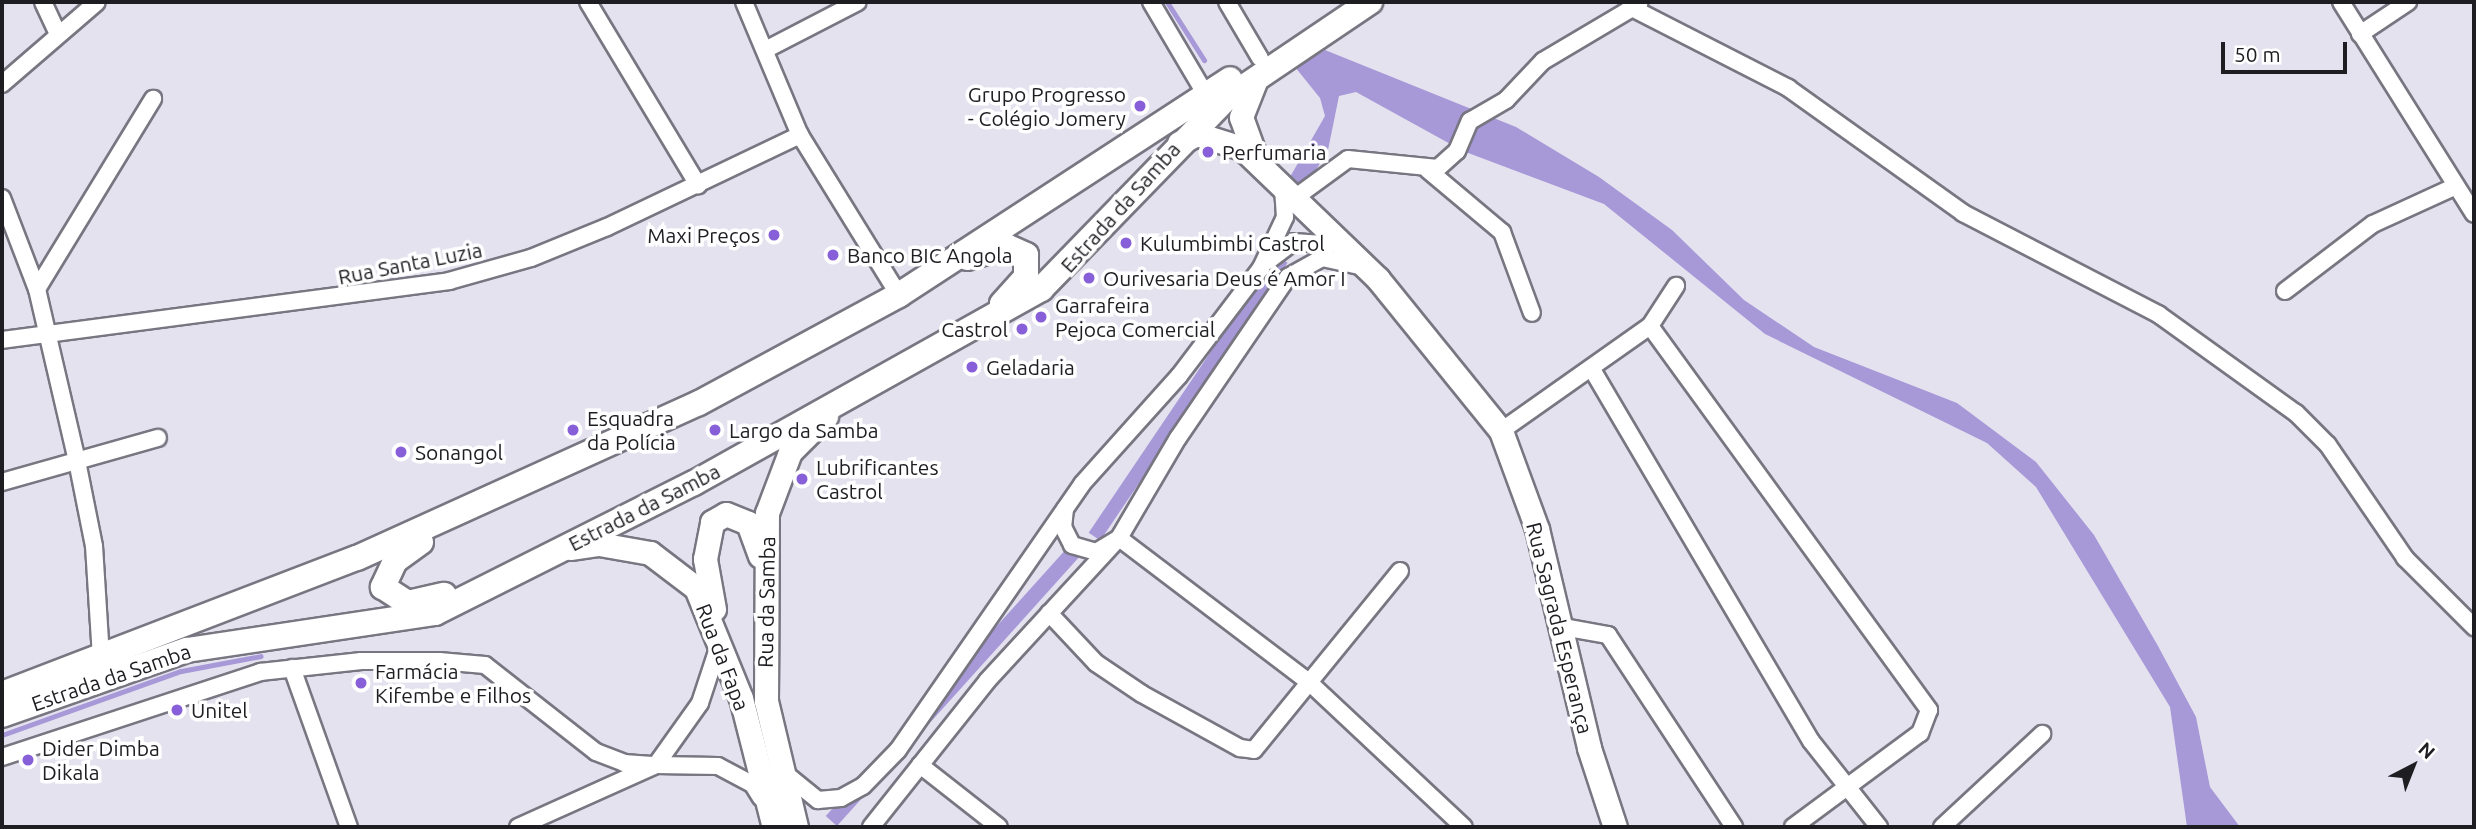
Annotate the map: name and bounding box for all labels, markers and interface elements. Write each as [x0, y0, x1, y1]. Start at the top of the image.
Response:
scale bar [2224, 28, 2350, 72]
text: 50 m [2234, 42, 2281, 66]
place label: Grupo Progresso - Colégio Jomery [968, 81, 1126, 131]
marker: Grupo Progresso - Colégio Jomery [1132, 98, 1148, 114]
street label: Estrada da Samba [1055, 137, 1185, 277]
place label: Perfumaria [1222, 139, 1326, 165]
marker: Perfumaria [1200, 144, 1216, 160]
place label: Maxi Preços [647, 222, 760, 248]
marker: Maxi Preços [766, 227, 782, 243]
place label: Kulumbimbi Castrol [1140, 230, 1325, 256]
marker: Kulumbimbi Castrol [1118, 235, 1134, 251]
street label: Rua Santa Luzia [336, 237, 484, 289]
place label: Banco BIC Angola [847, 242, 1013, 268]
marker: Banco BIC Angola [825, 247, 841, 263]
place label: Ourivesaria Deus é Amor I [1103, 265, 1346, 291]
marker: Ourivesaria Deus é Amor I [1081, 270, 1097, 286]
place label: Garrafeira Pejoca Comercial [1055, 292, 1215, 342]
marker: Garrafeira Pejoca Comercial [1033, 309, 1049, 325]
place label: Castrol [941, 316, 1008, 342]
marker: Castrol [1014, 321, 1030, 337]
place label: Geladaria [986, 354, 1075, 380]
marker: Geladaria [964, 359, 980, 375]
place label: Esquadra da Polícia [587, 405, 676, 455]
place label: Largo da Samba [729, 417, 879, 443]
marker: Esquadra da Polícia [565, 422, 581, 438]
marker: Largo da Samba [707, 422, 723, 438]
place label: Sonangol [415, 439, 503, 465]
marker: Sonangol [393, 444, 409, 460]
place label: Lubrificantes Castrol [816, 454, 939, 504]
street label: Estrada da Samba [564, 458, 724, 556]
marker: Lubrificantes Castrol [794, 471, 810, 487]
street label: Rua Sagrada Esperança [1522, 520, 1598, 736]
street label: Rua da Samba [752, 536, 780, 668]
street label: Rua da Fapa [691, 600, 755, 714]
street label: Estrada da Samba [28, 638, 194, 716]
place label: Farmácia Kifembe e Filhos [375, 658, 531, 708]
marker: Farmácia Kifembe e Filhos [353, 675, 369, 691]
place label: Unitel [191, 697, 248, 723]
marker: Unitel [169, 702, 185, 718]
north arrow [2378, 731, 2448, 801]
place label: Dider Dimba Dikala [42, 735, 160, 785]
text: N [2414, 737, 2440, 763]
marker: Dider Dimba Dikala [20, 752, 36, 768]

